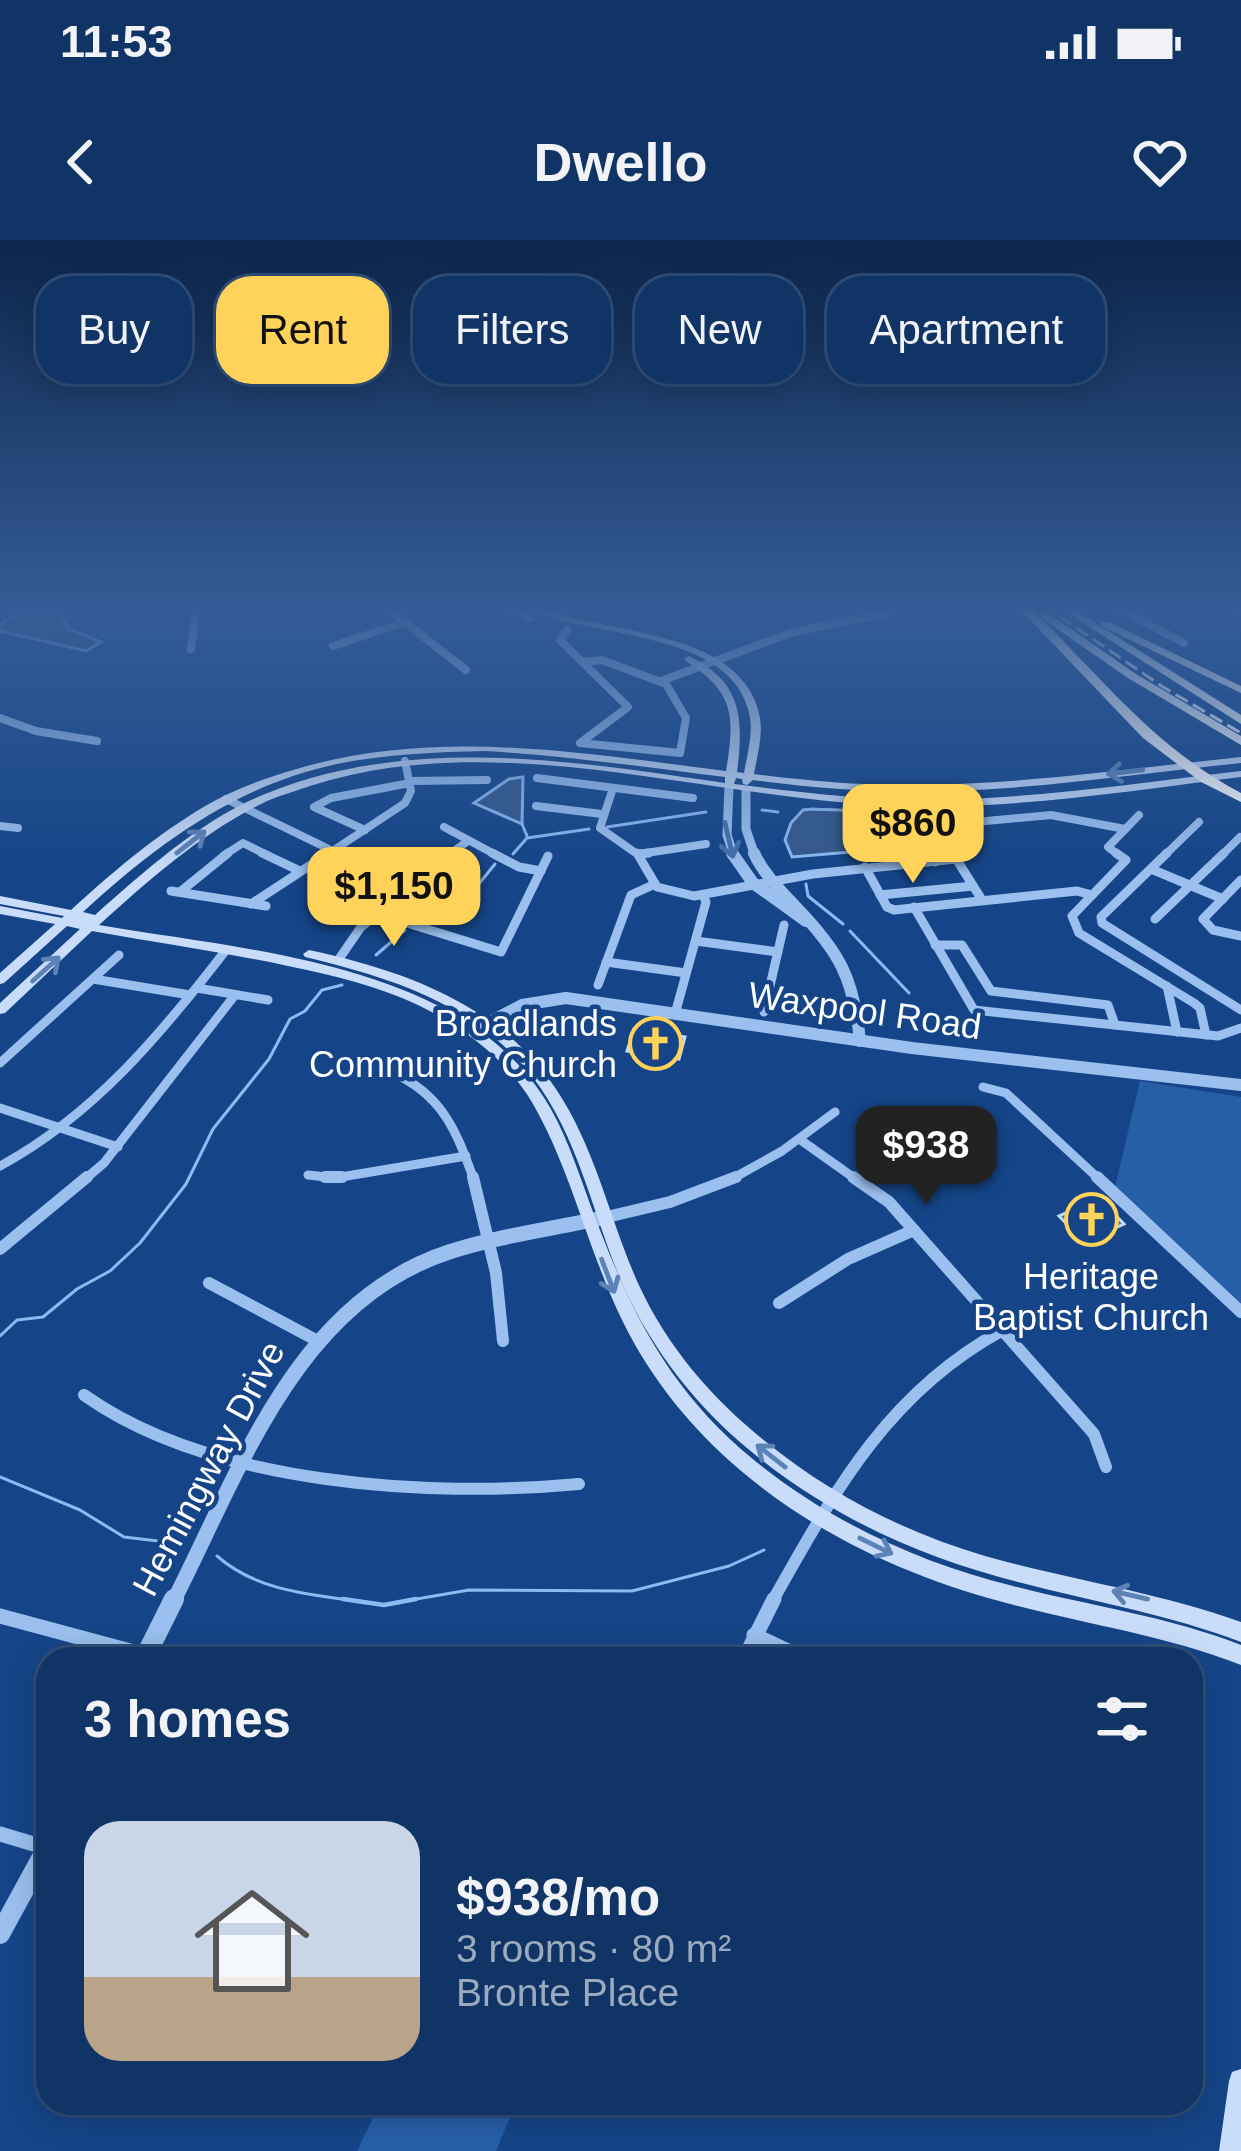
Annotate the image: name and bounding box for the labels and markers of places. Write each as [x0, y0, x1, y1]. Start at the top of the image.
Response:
pin: $860 [842, 784, 984, 886]
pin: $1,150 [296, 847, 492, 949]
place label: Broadlands Community Church [309, 1003, 617, 1085]
church icon: Broadlands Community Church [628, 1016, 684, 1072]
pin: $938 [855, 1106, 997, 1208]
church icon: Heritage Baptist Church [1063, 1192, 1119, 1248]
place label: Heritage Baptist Church [973, 1256, 1209, 1338]

